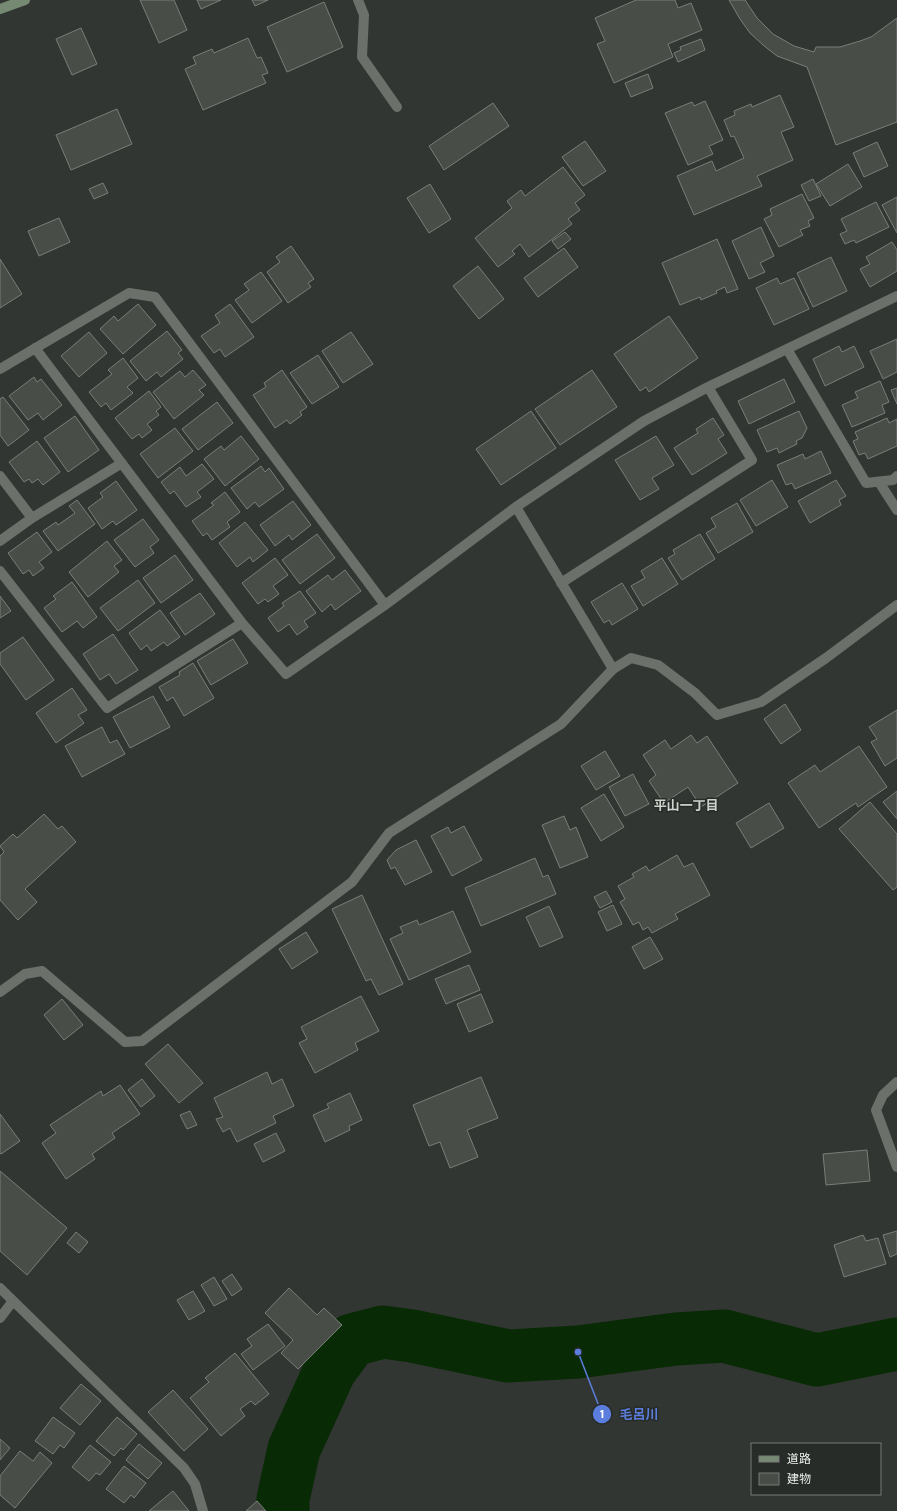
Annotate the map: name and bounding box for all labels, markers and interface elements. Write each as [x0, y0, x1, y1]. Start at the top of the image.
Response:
district label: 平山一丁目 [653, 797, 719, 814]
callout: 毛呂川 [592, 1402, 667, 1427]
text: 1 [600, 1406, 604, 1422]
text: 毛呂川 [619, 1406, 659, 1423]
legend [751, 1443, 881, 1495]
text: 道路 [787, 1451, 811, 1467]
text: 建物 [787, 1471, 811, 1487]

